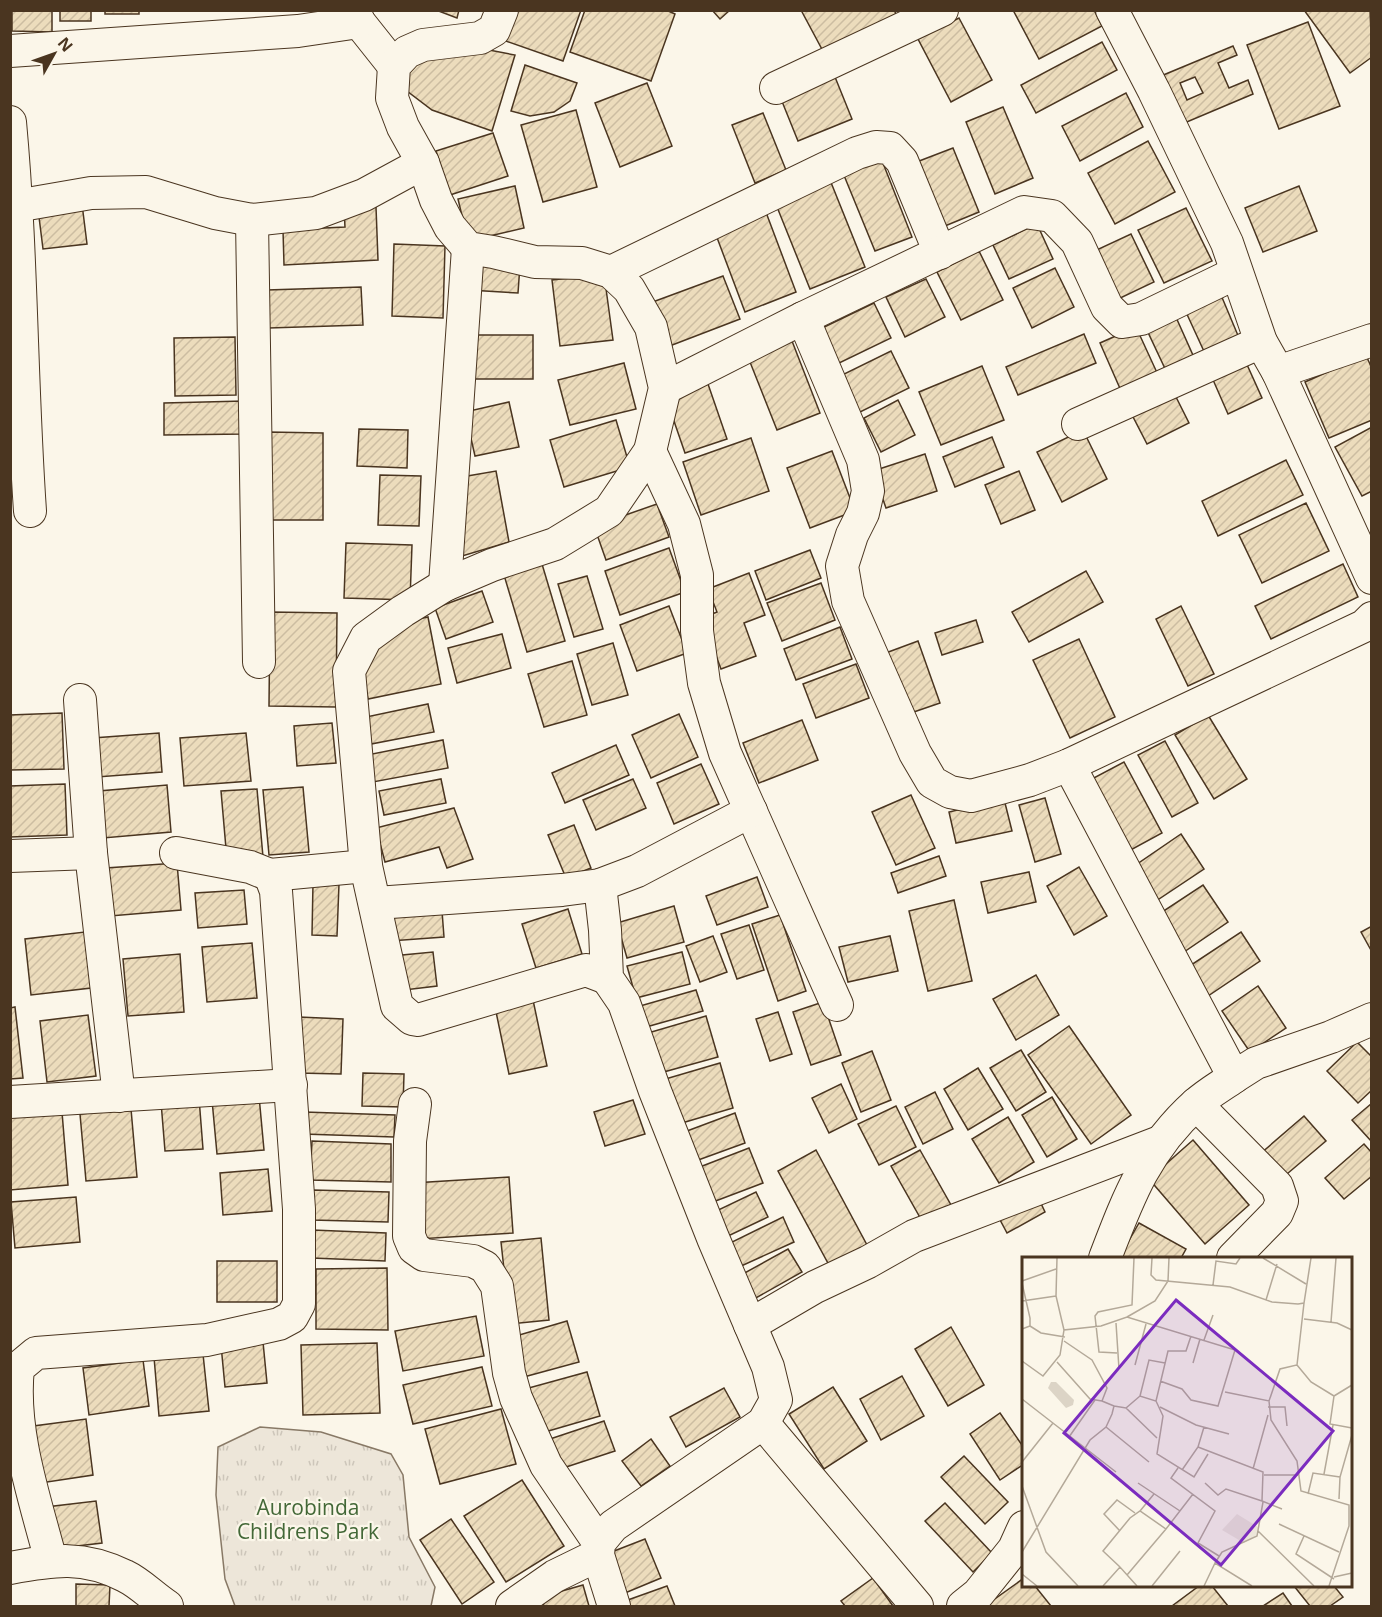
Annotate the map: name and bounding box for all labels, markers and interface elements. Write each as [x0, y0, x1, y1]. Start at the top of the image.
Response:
north arrow [24, 24, 84, 84]
text: N [53, 32, 78, 56]
inset map [1022, 1257, 1352, 1587]
park label: Aurobinda Childrens Park [237, 1493, 379, 1545]

